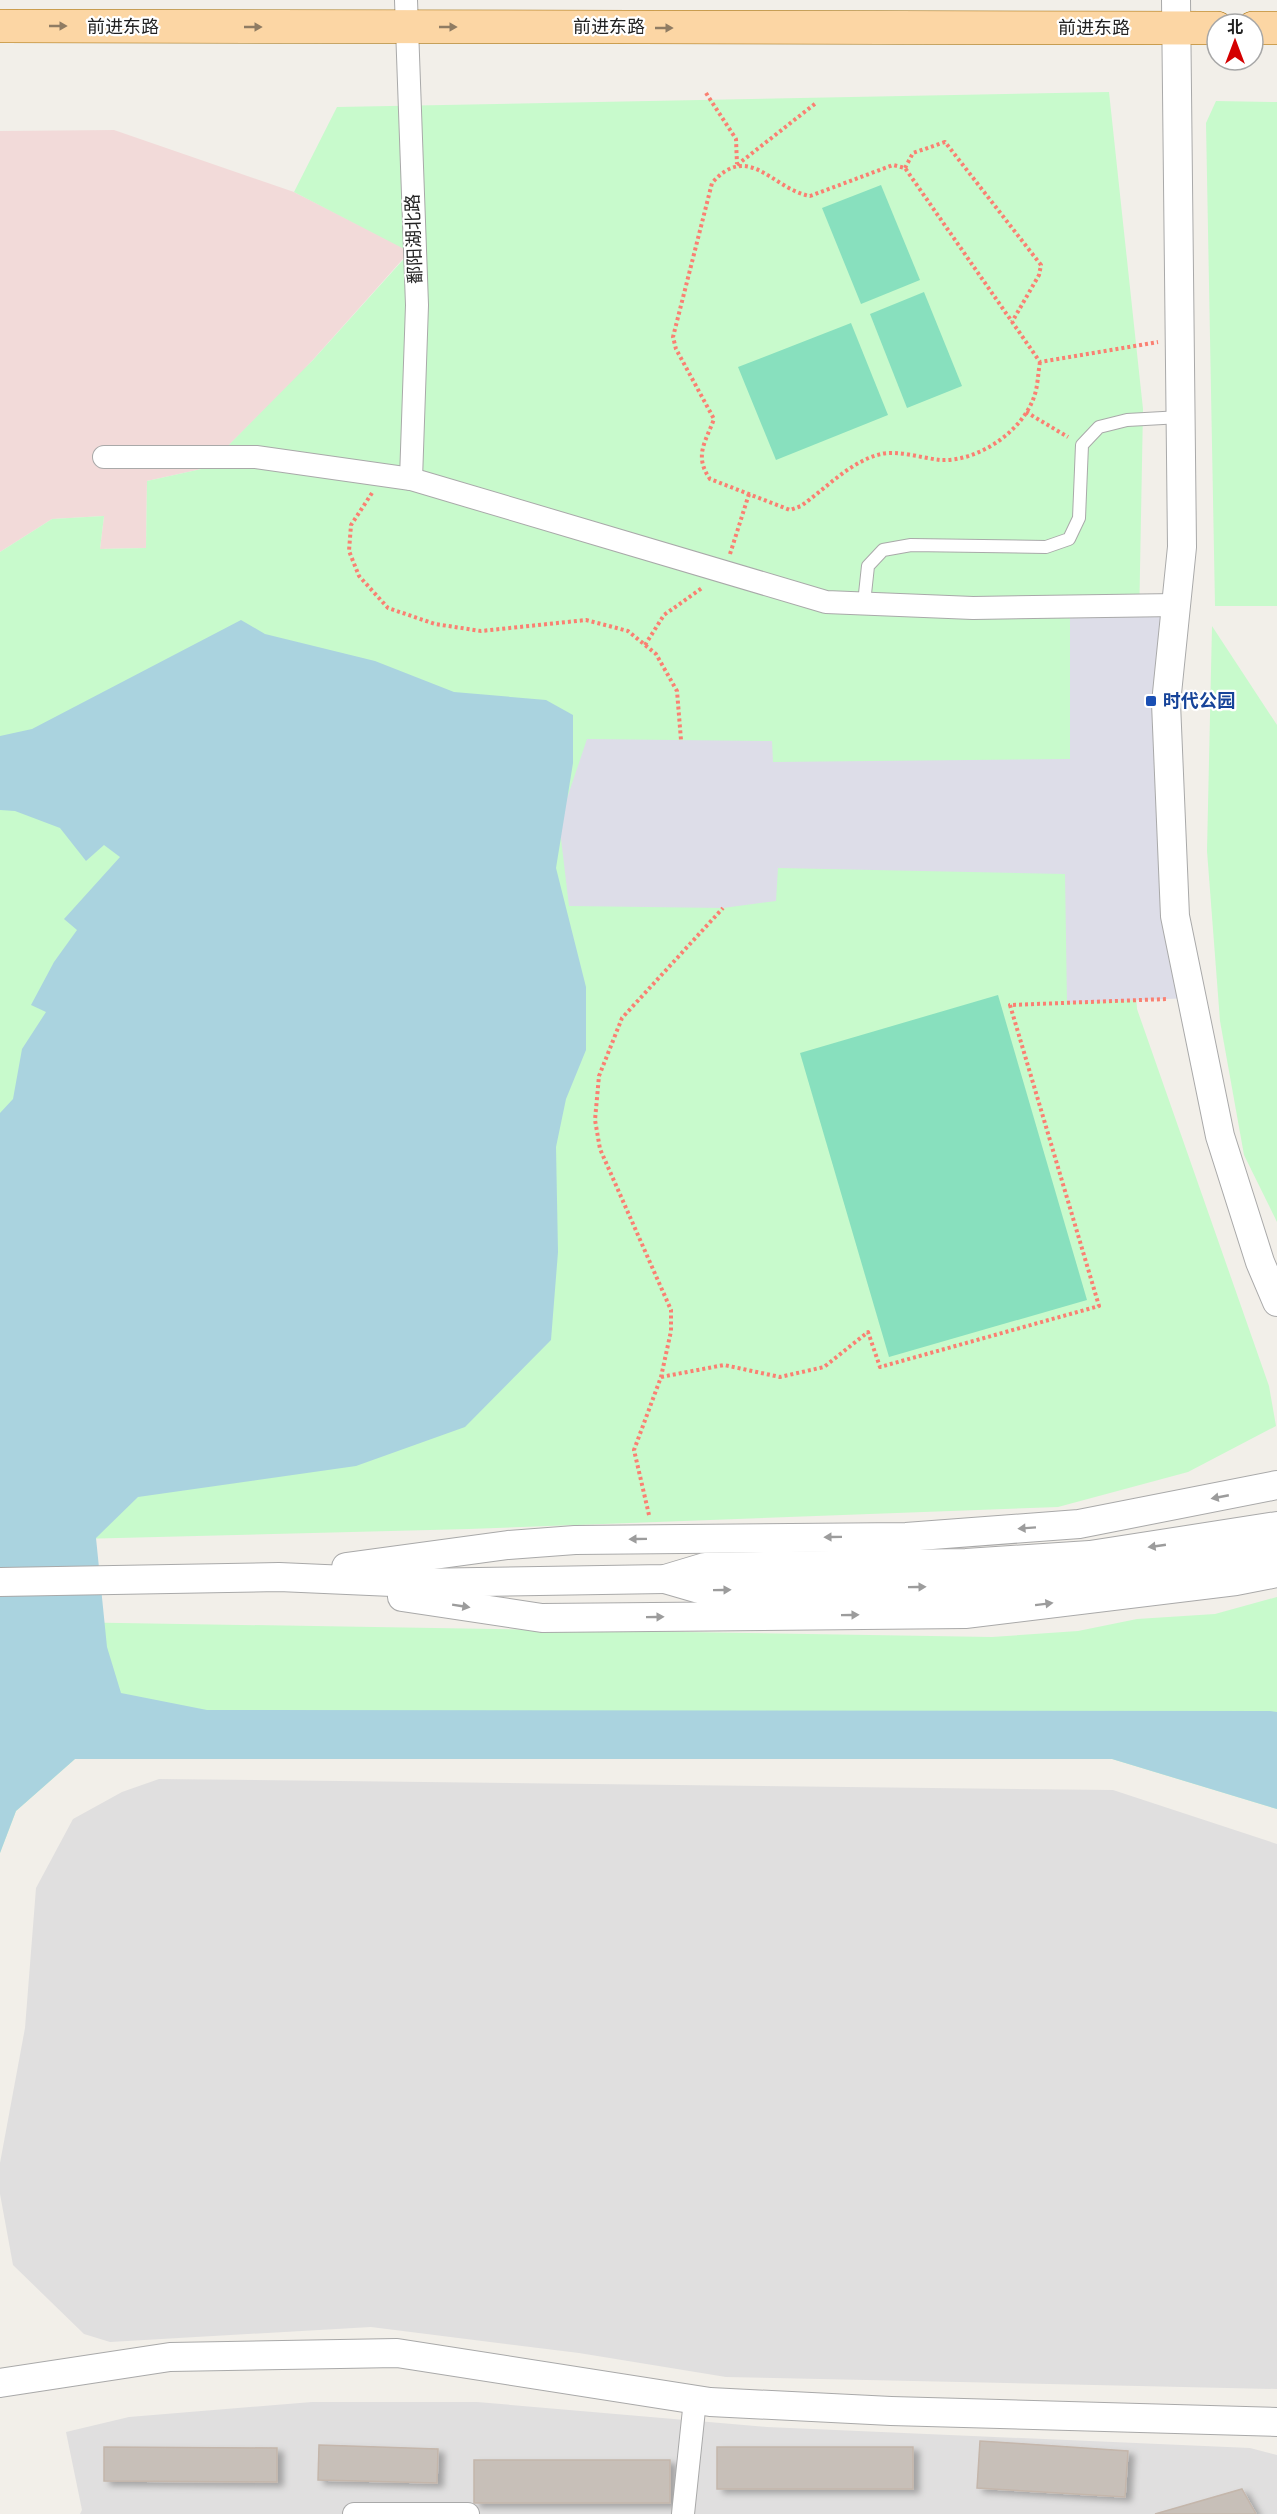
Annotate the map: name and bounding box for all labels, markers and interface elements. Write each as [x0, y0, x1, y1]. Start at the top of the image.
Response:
north arrow [1205, 12, 1265, 72]
street label: 前进东路 [87, 16, 159, 37]
street label: 前进东路 [573, 16, 645, 37]
street label: 前进东路 [1058, 17, 1130, 38]
text: 北 [1227, 18, 1243, 37]
one-way arrow [49, 21, 68, 31]
one-way arrow [244, 22, 263, 32]
one-way arrow [439, 22, 458, 32]
one-way arrow [655, 23, 674, 33]
street label: 鄱阳湖北路 [401, 194, 426, 284]
place label: 时代公园 [1163, 690, 1235, 711]
marker: 时代公园 [1144, 694, 1158, 708]
one-way arrow [1210, 1493, 1229, 1502]
one-way arrow [1018, 1523, 1037, 1533]
one-way arrow [823, 1532, 842, 1542]
one-way arrow [628, 1534, 647, 1544]
one-way arrow [1147, 1541, 1166, 1550]
one-way arrow [908, 1583, 927, 1592]
one-way arrow [713, 1585, 732, 1595]
one-way arrow [1035, 1599, 1054, 1609]
one-way arrow [452, 1601, 471, 1610]
one-way arrow [840, 1610, 859, 1620]
one-way arrow [645, 1612, 664, 1622]

